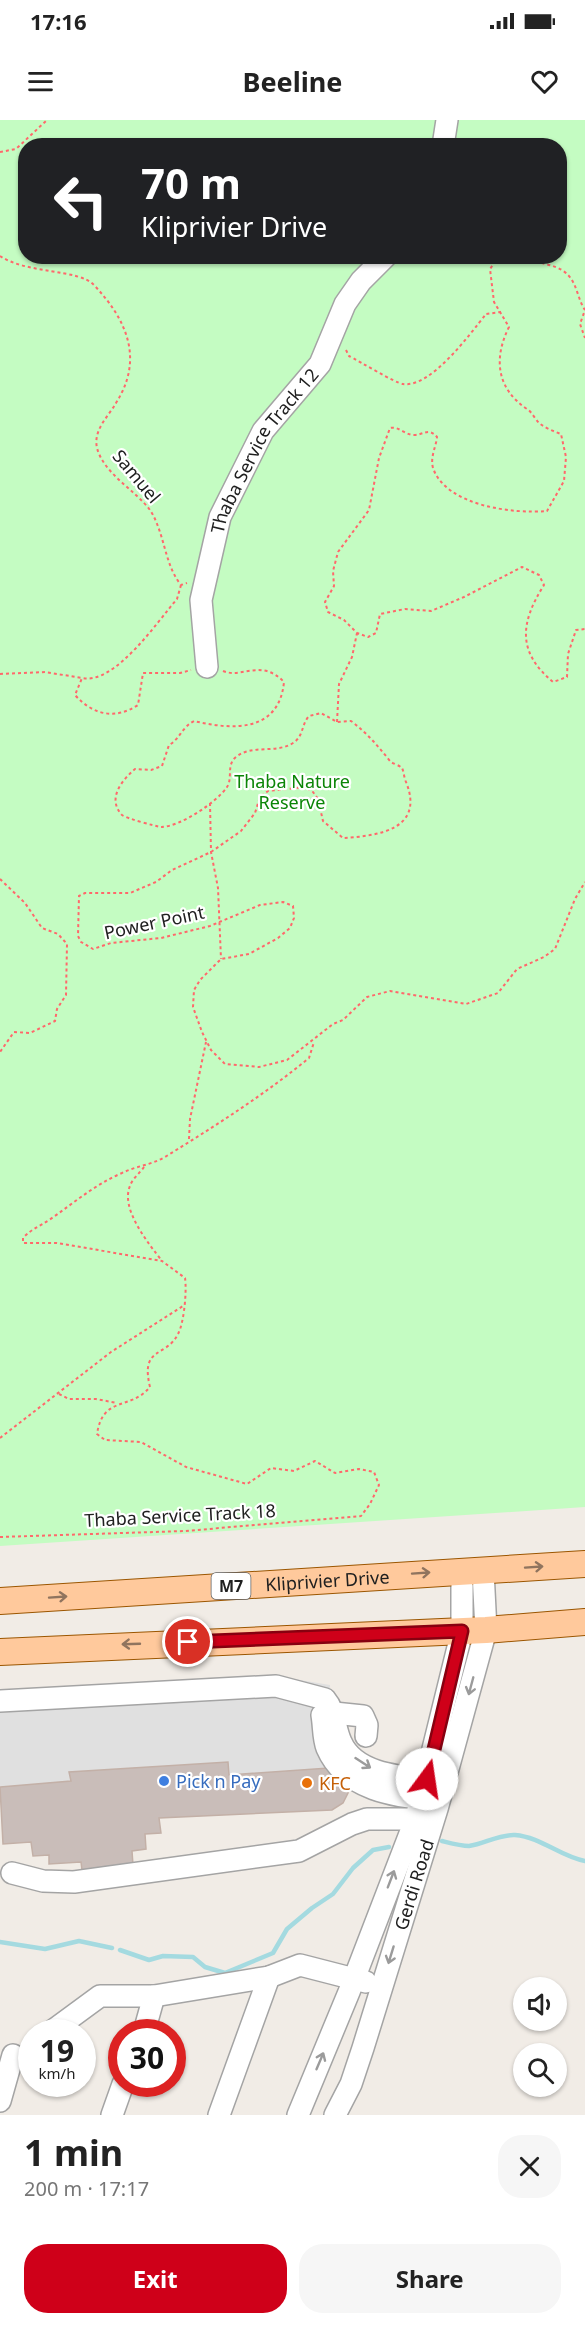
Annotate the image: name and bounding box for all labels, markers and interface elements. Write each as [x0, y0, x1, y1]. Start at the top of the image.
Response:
text: 17:16 [30, 6, 87, 36]
text: Beeline [243, 63, 342, 100]
icon: menu [24, 65, 57, 98]
icon: heart [528, 65, 561, 98]
text: 70 m [141, 154, 241, 211]
icon: left [42, 162, 120, 240]
text: Kliprivier Drive [141, 208, 327, 245]
street label: Thaba Service Track 12 [205, 363, 324, 536]
street label: Samuel [108, 444, 166, 508]
park label: Thaba Nature Reserve [234, 769, 350, 814]
street label: Power Point [102, 900, 207, 944]
street label: Thaba Service Track 18 [84, 1498, 276, 1532]
one-way arrow [524, 1562, 544, 1573]
street label: Kliprivier Drive [265, 1564, 390, 1596]
one-way arrow [410, 1568, 430, 1579]
road number: M7 [212, 1573, 250, 1599]
one-way arrow [48, 1592, 68, 1603]
pin [162, 1616, 213, 1667]
icon: arrive [171, 1625, 204, 1658]
one-way arrow [122, 1639, 142, 1650]
one-way arrow [465, 1676, 476, 1695]
position arrow [395, 1747, 459, 1811]
one-way arrow [354, 1757, 370, 1769]
place label: Pick n Pay [176, 1769, 261, 1793]
place label: KFC [319, 1771, 351, 1795]
marker: Pick n Pay [157, 1774, 171, 1788]
marker: KFC [300, 1776, 314, 1790]
street label: Gerdi Road [388, 1836, 439, 1933]
one-way arrow [386, 1870, 397, 1889]
one-way arrow [385, 1945, 396, 1964]
map controls [513, 1977, 567, 2097]
button: sound [513, 1977, 567, 2031]
speed limit sign: 30 [108, 2019, 186, 2097]
text: 19 [40, 2030, 74, 2071]
button: search [513, 2043, 567, 2097]
one-way arrow [315, 2052, 326, 2071]
text: km/h [39, 2063, 75, 2083]
text: 1 min [24, 2128, 123, 2177]
button: close [498, 2135, 561, 2198]
text: 200 m · 17:17 [24, 2175, 149, 2202]
button: Exit [24, 2244, 287, 2313]
button: Share [299, 2244, 561, 2313]

